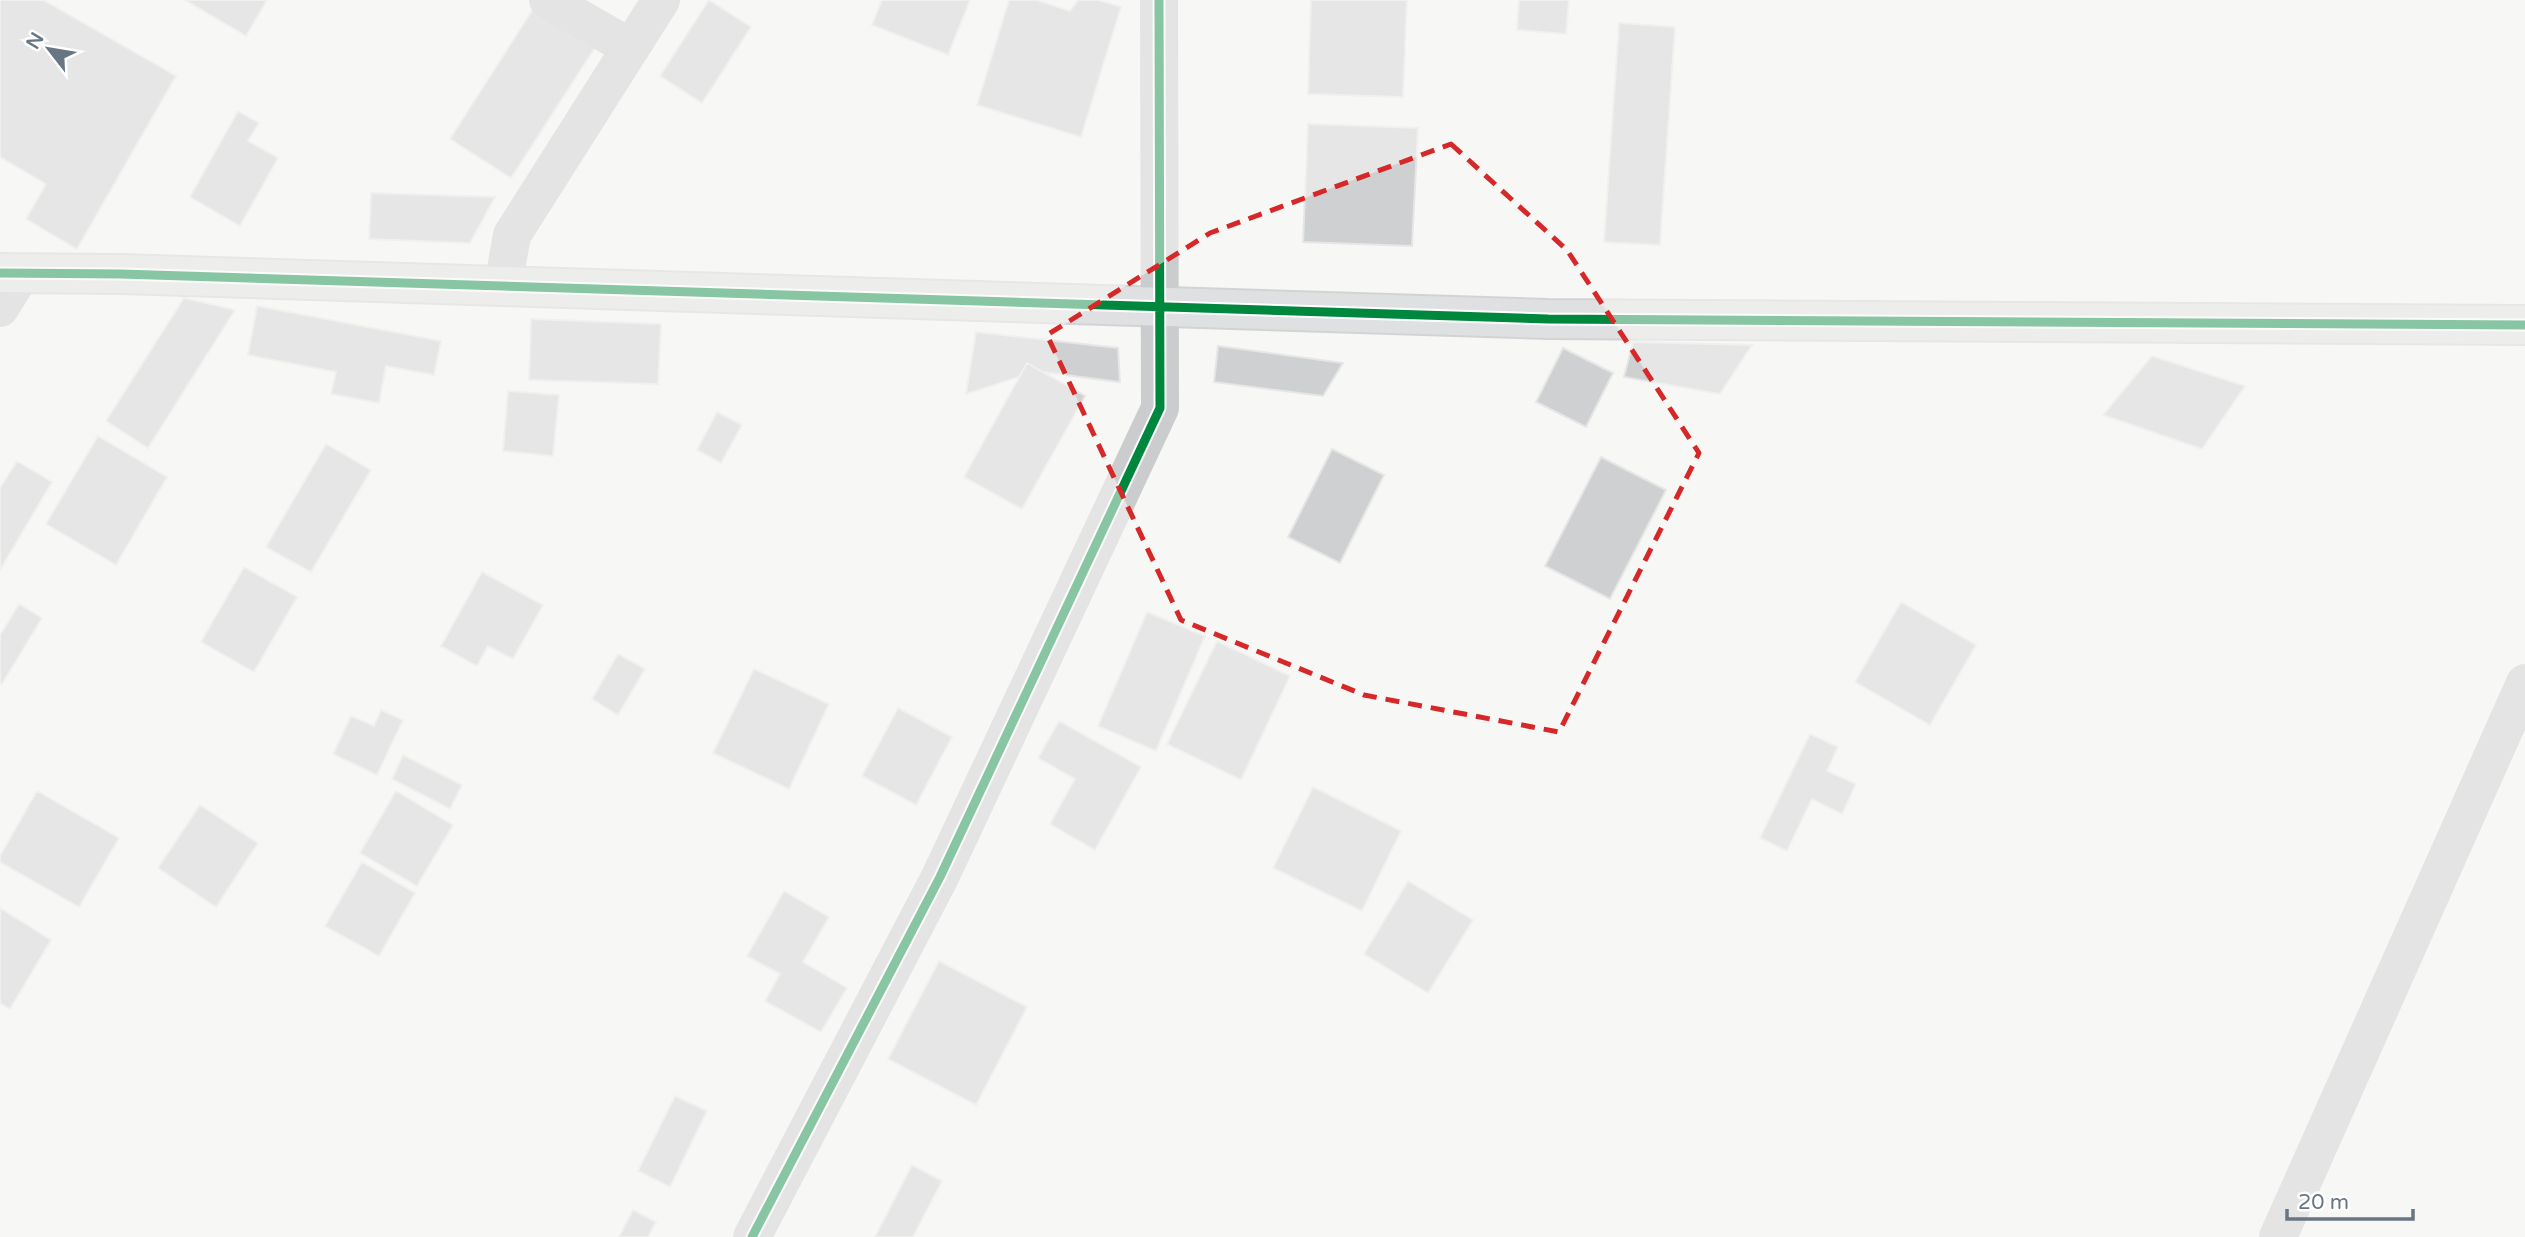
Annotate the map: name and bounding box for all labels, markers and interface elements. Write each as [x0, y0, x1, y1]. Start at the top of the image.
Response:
north arrow [14, 14, 84, 84]
text: N [22, 29, 49, 53]
scale bar [2287, 1178, 2413, 1222]
text: 20 m [2298, 1190, 2349, 1215]

